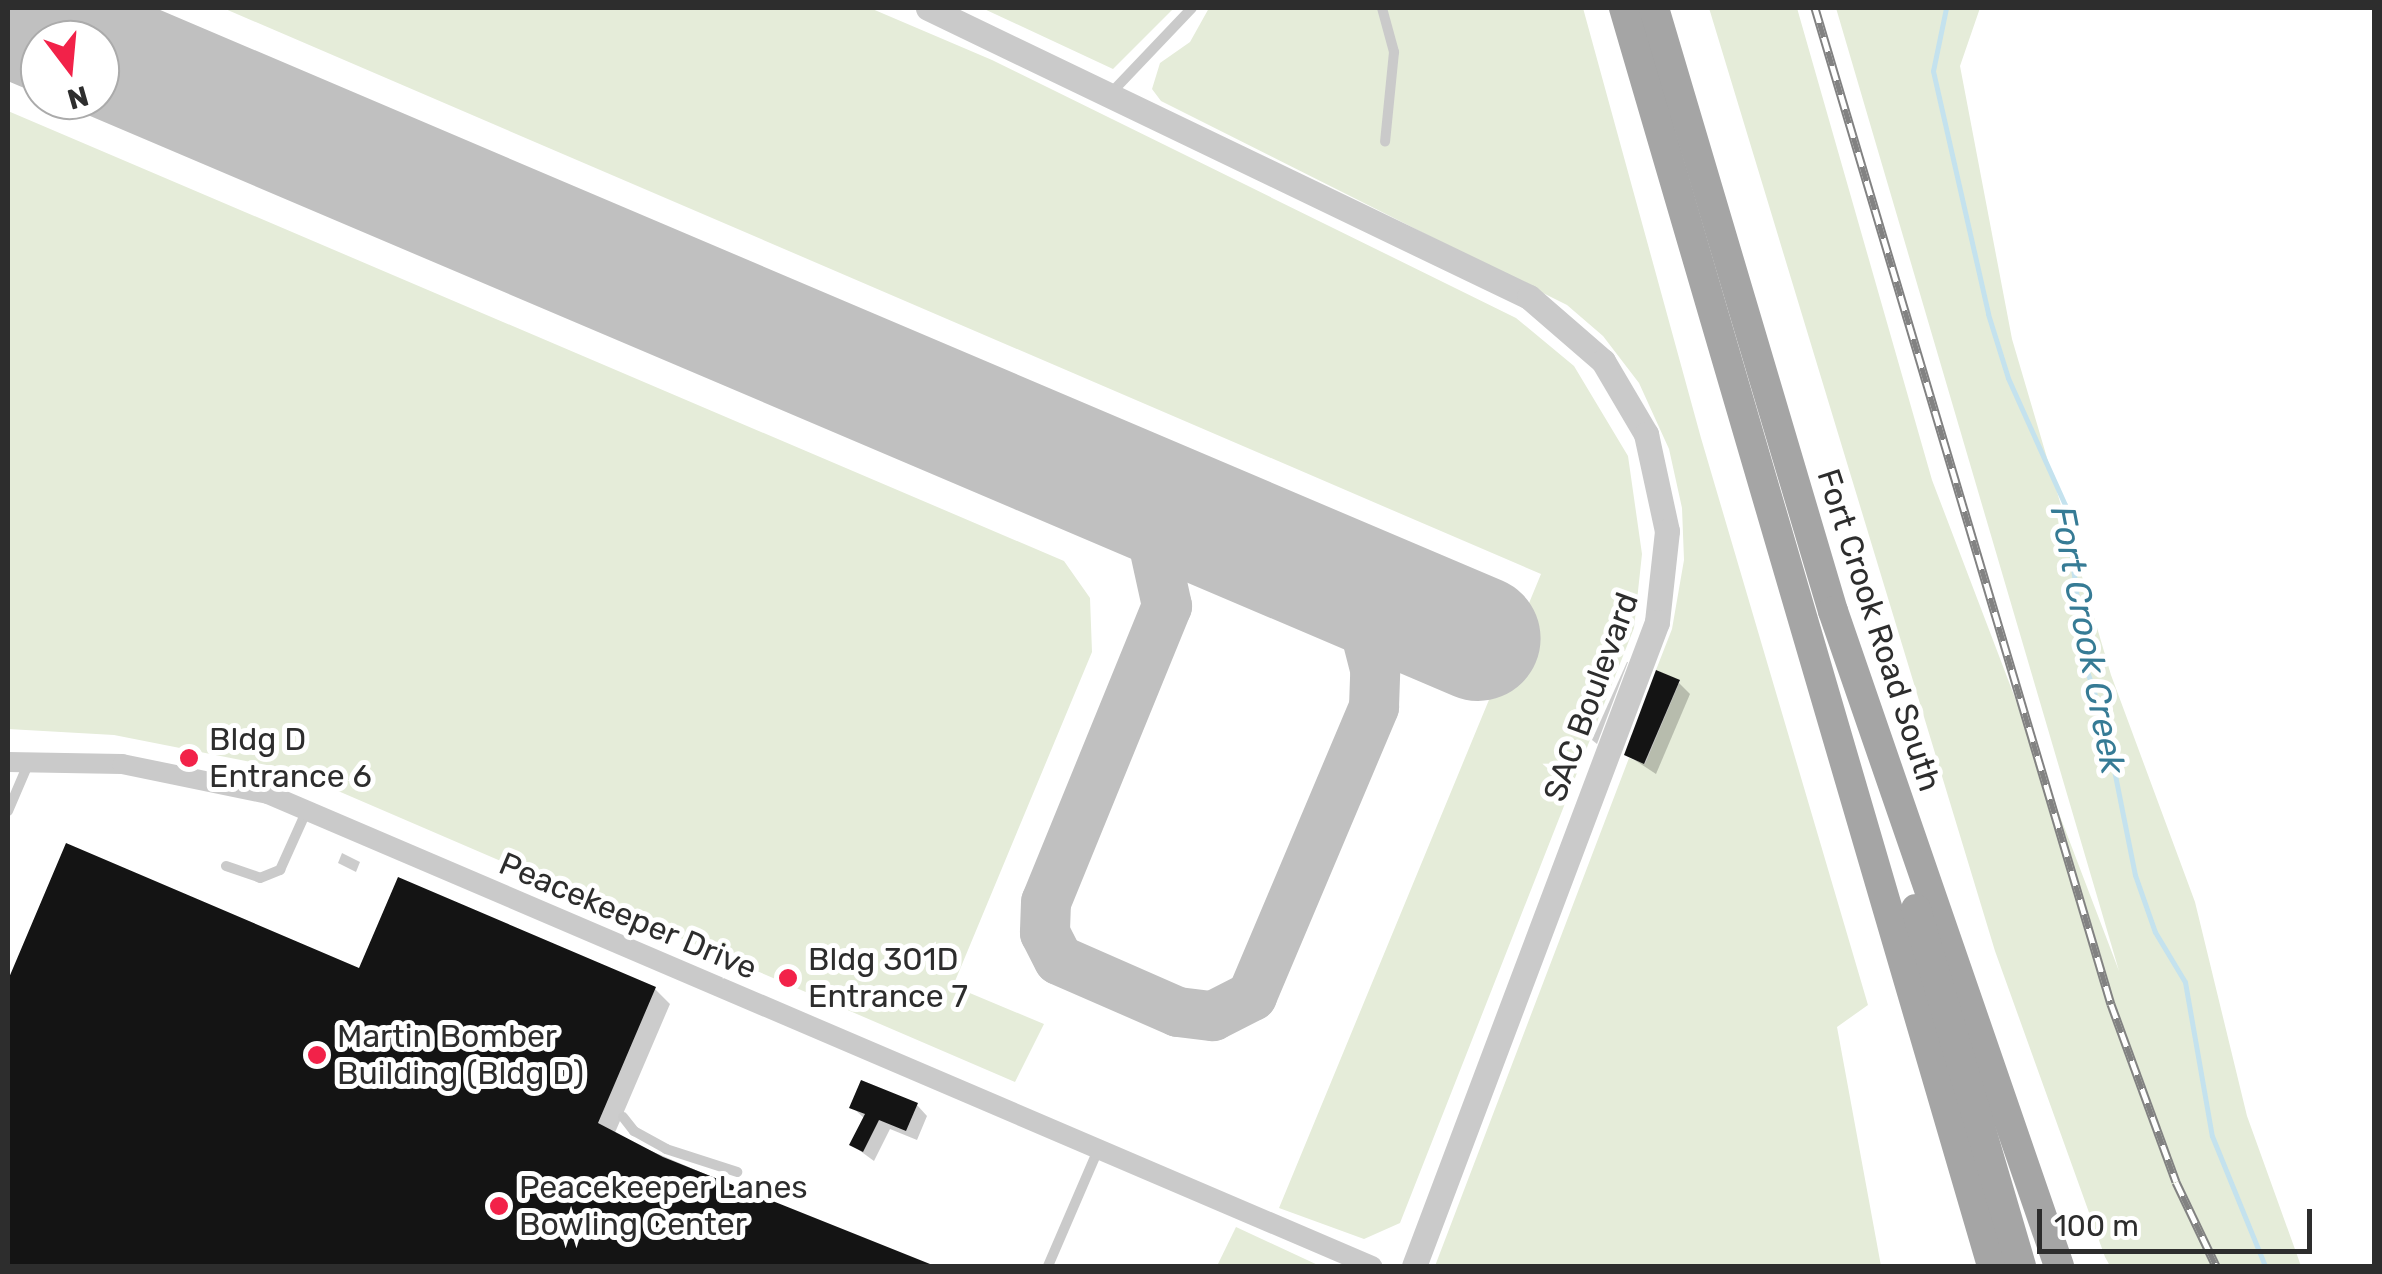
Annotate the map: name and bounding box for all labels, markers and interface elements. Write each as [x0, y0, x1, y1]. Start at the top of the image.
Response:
north arrow [20, 20, 120, 120]
text: N [64, 79, 92, 116]
street label: Fort Crook Road South [1809, 464, 1949, 796]
water label: Fort Crook Creek [2041, 502, 2135, 778]
street label: SAC Boulevard [1535, 587, 1647, 807]
place label: Bldg D Entrance 6 [209, 721, 372, 796]
marker: Bldg D Entrance 6 [178, 747, 200, 769]
street label: Peacekeeper Drive [493, 844, 763, 988]
place label: Bldg 301D Entrance 7 [808, 941, 968, 1016]
marker: Bldg 301D Entrance 7 [777, 967, 799, 989]
place label: Martin Bomber Building (Bldg D) [337, 1018, 584, 1093]
marker: Martin Bomber Building (Bldg D) [306, 1044, 328, 1066]
place label: Peacekeeper Lanes Bowling Center [519, 1169, 808, 1244]
scale bar [2042, 1189, 2317, 1251]
marker: Peacekeeper Lanes Bowling Center [488, 1195, 510, 1217]
text: 100 m [2054, 1208, 2139, 1244]

